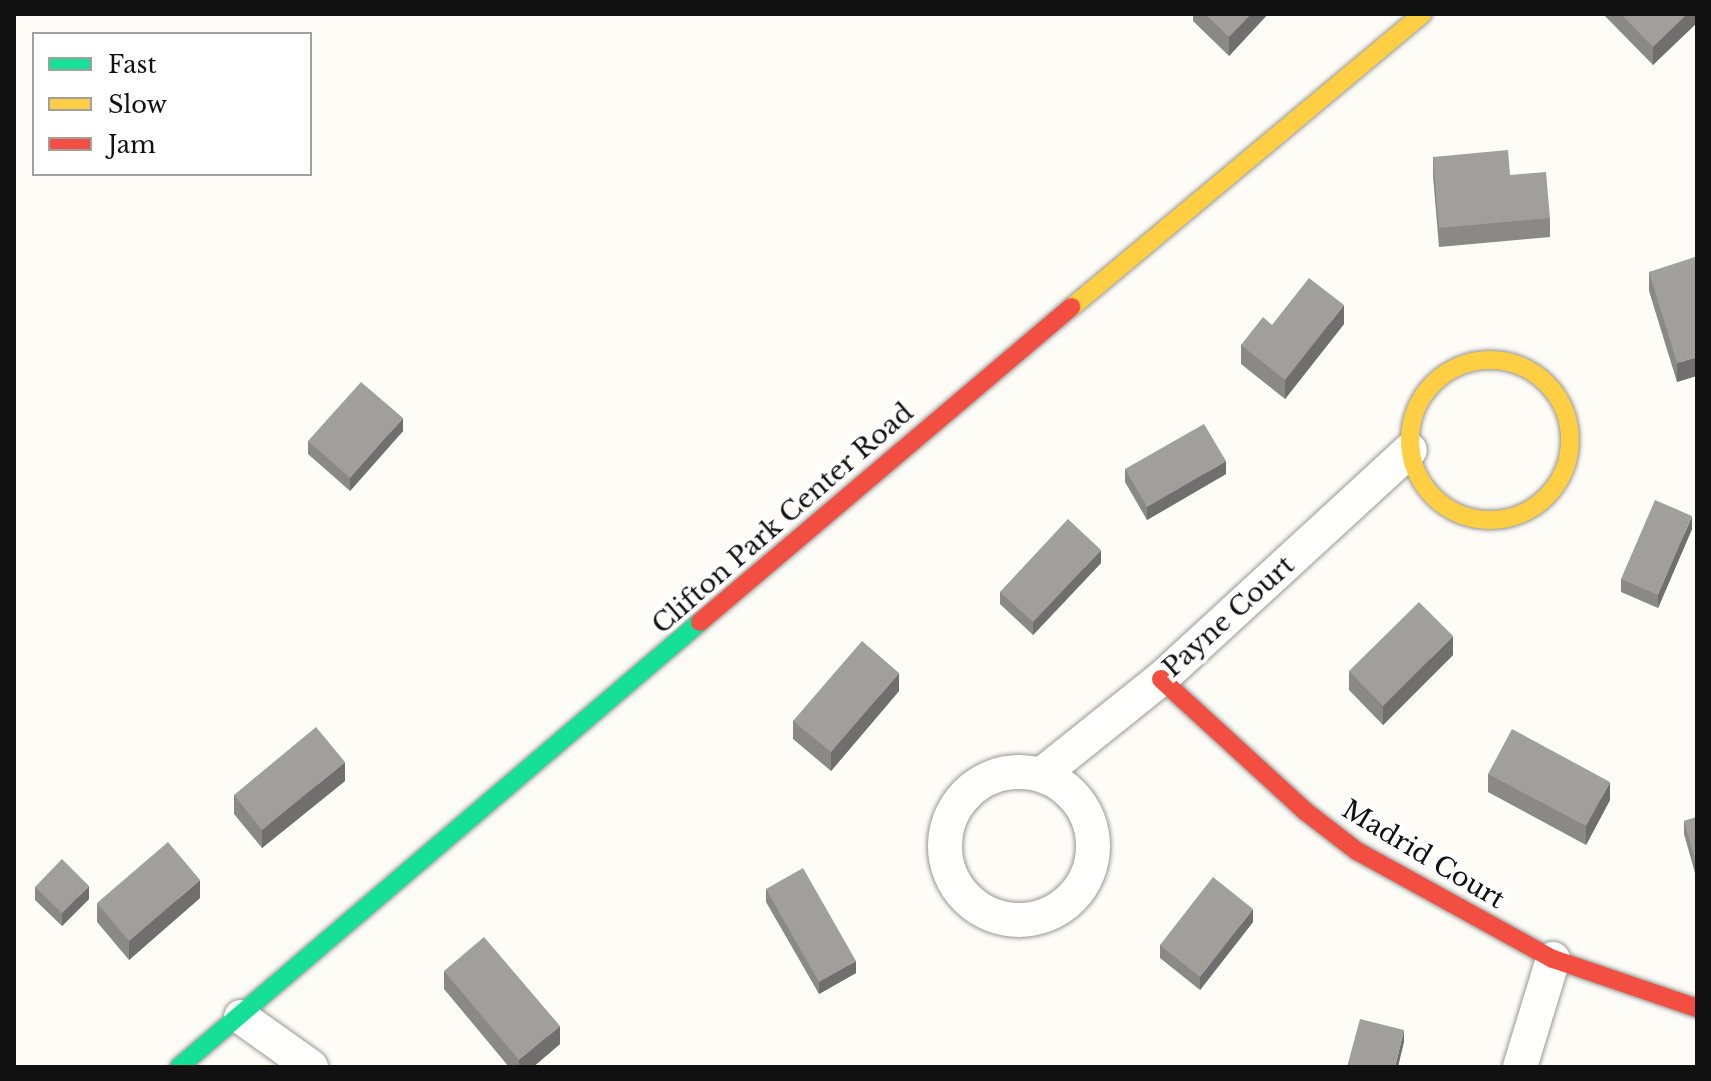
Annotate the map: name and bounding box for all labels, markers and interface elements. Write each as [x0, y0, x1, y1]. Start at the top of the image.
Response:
legend [32, 32, 312, 176]
text: Fast [108, 50, 156, 79]
text: Slow [108, 90, 167, 119]
text: Jam [108, 130, 156, 159]
street label: Clifton Park Center Road [646, 397, 920, 641]
street label: Payne Court [1157, 550, 1301, 684]
street label: Madrid Court [1336, 794, 1510, 916]

